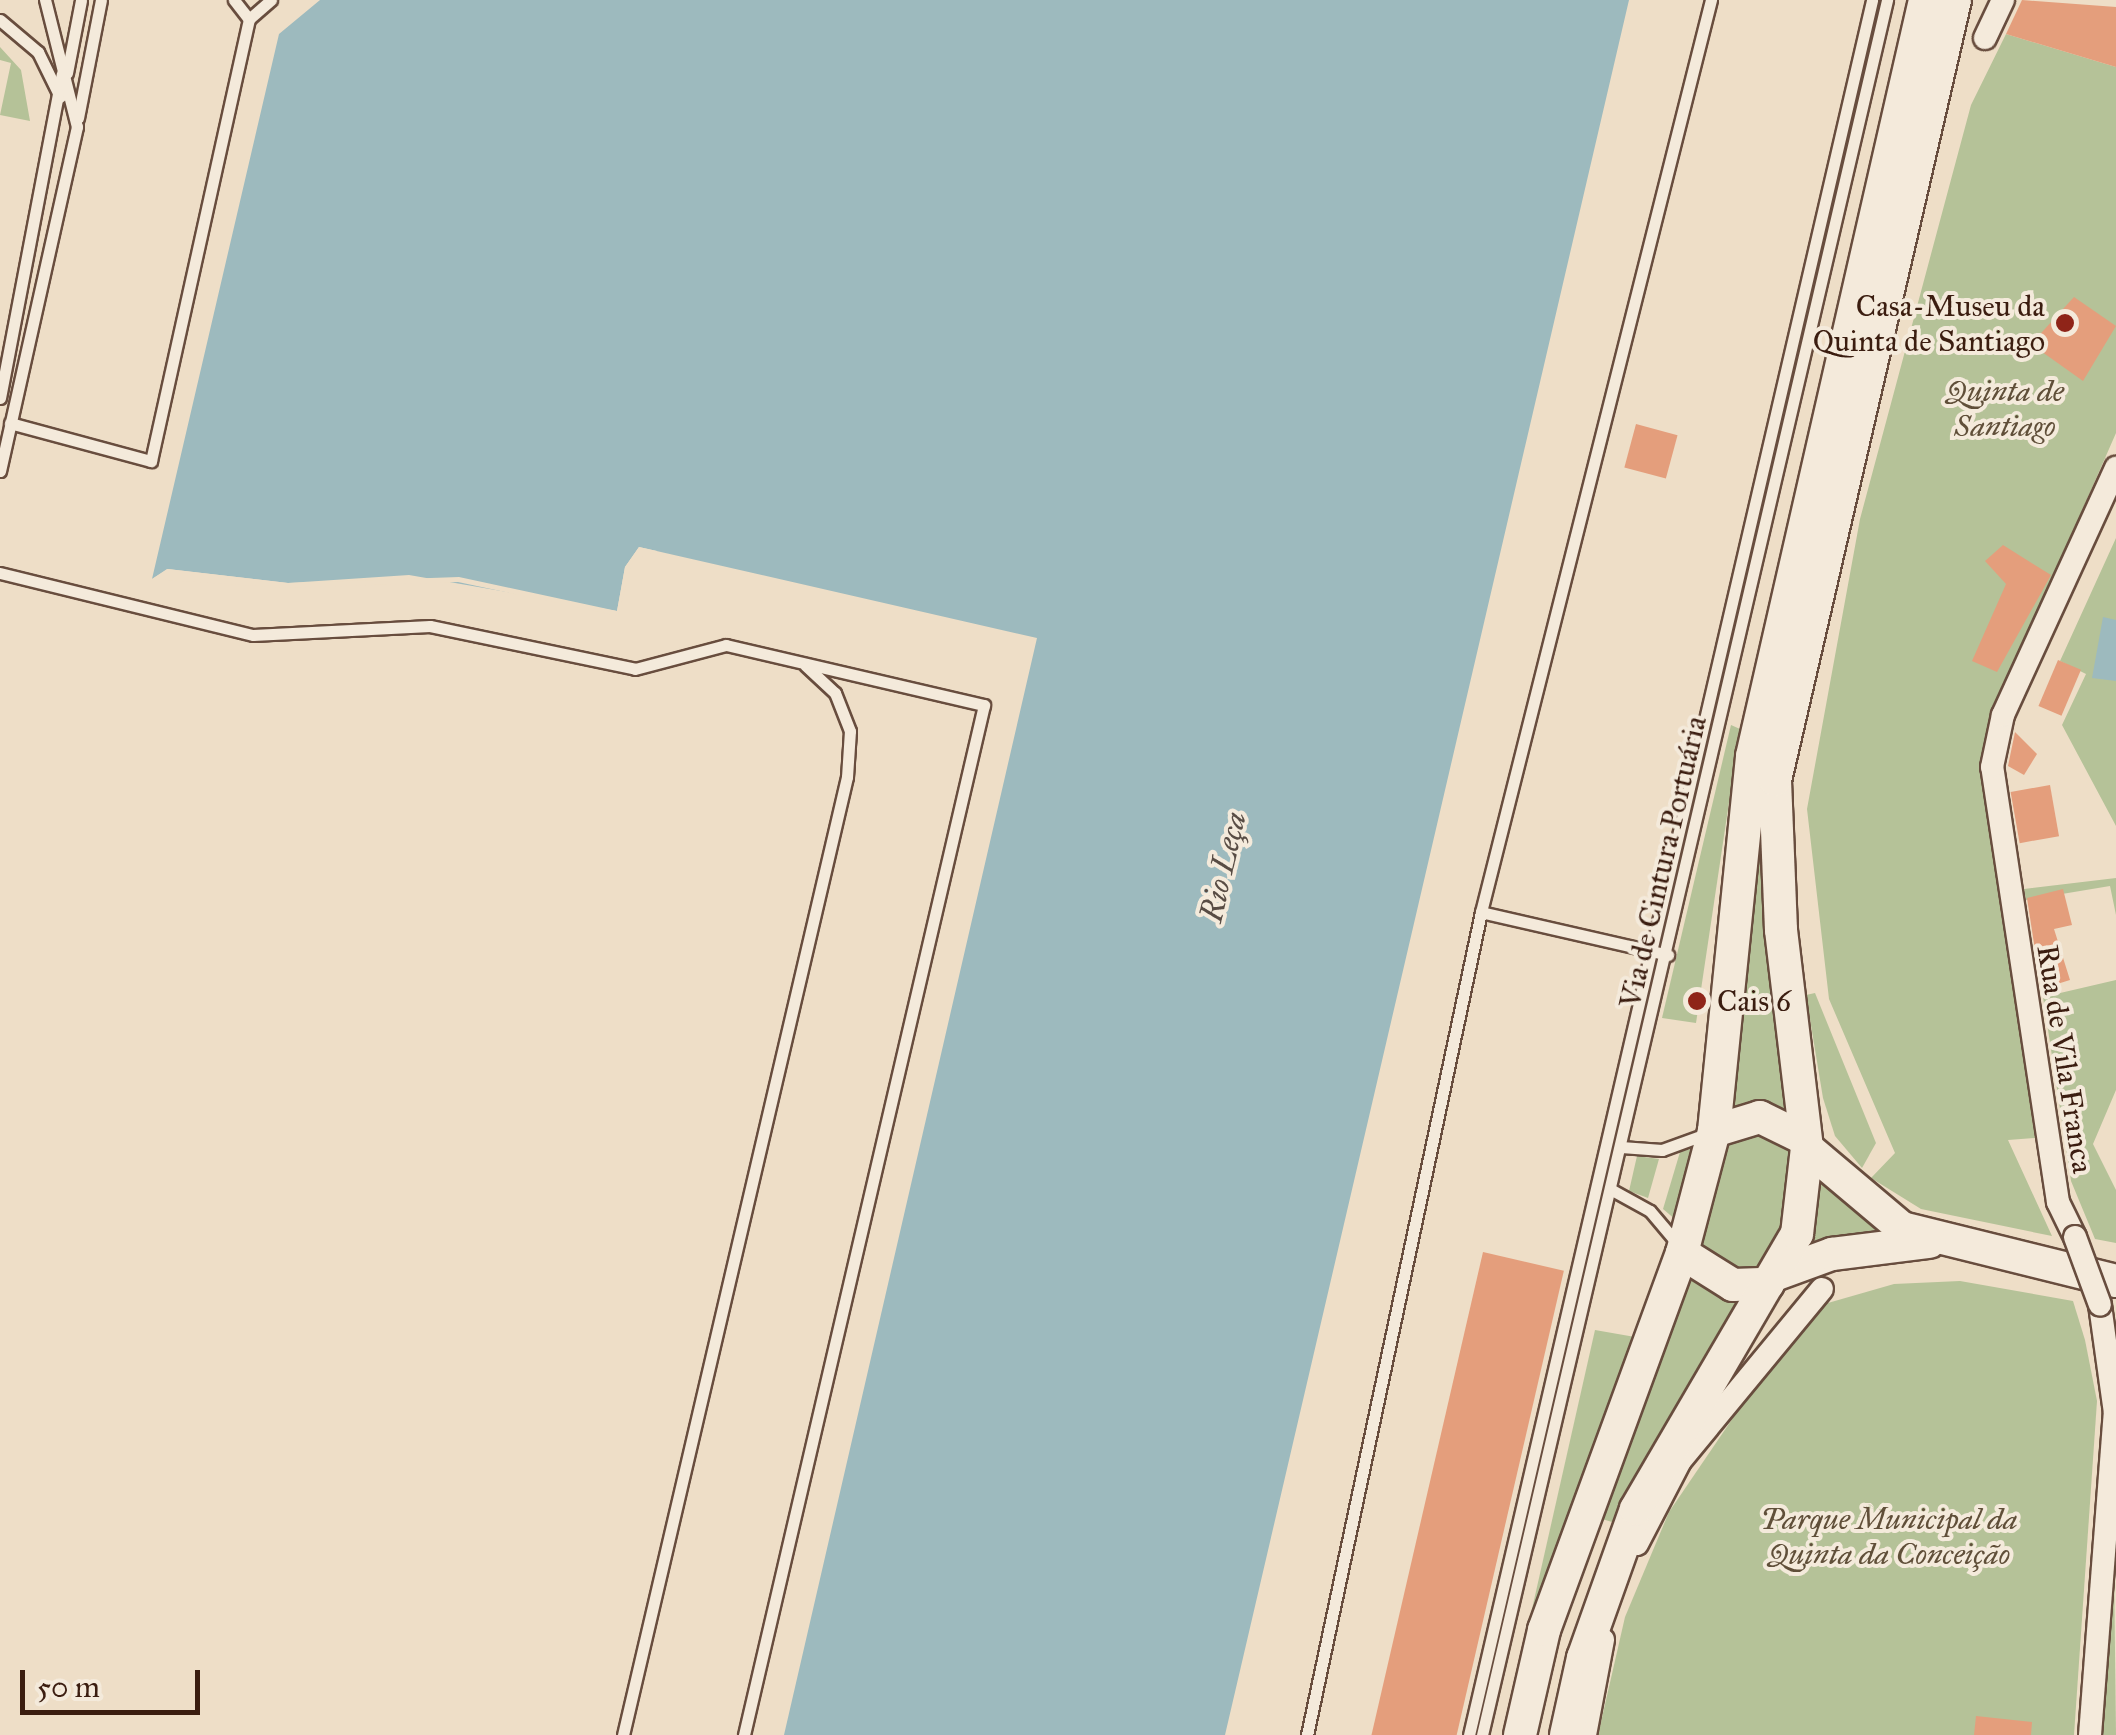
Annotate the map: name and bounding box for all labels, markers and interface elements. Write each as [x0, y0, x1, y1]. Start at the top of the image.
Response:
place label: Casa-Museu da Quinta de Santiago [1813, 288, 2045, 358]
marker: Casa-Museu da Quinta de Santiago [2054, 312, 2076, 334]
park label: Quinta de Santiago [1946, 373, 2064, 444]
street label: Via de Cintura Portuária [1612, 713, 1714, 1011]
water label: Rio Leça [1193, 808, 1255, 926]
street label: Rua de Vila Franca [2029, 942, 2101, 1176]
place label: Cais 6 [1717, 983, 1791, 1019]
marker: Cais 6 [1686, 990, 1708, 1012]
park label: Parque Municipal da Quinta da Conceição [1760, 1501, 2018, 1572]
scale bar [25, 1650, 205, 1712]
text: 50 m [37, 1669, 100, 1705]

